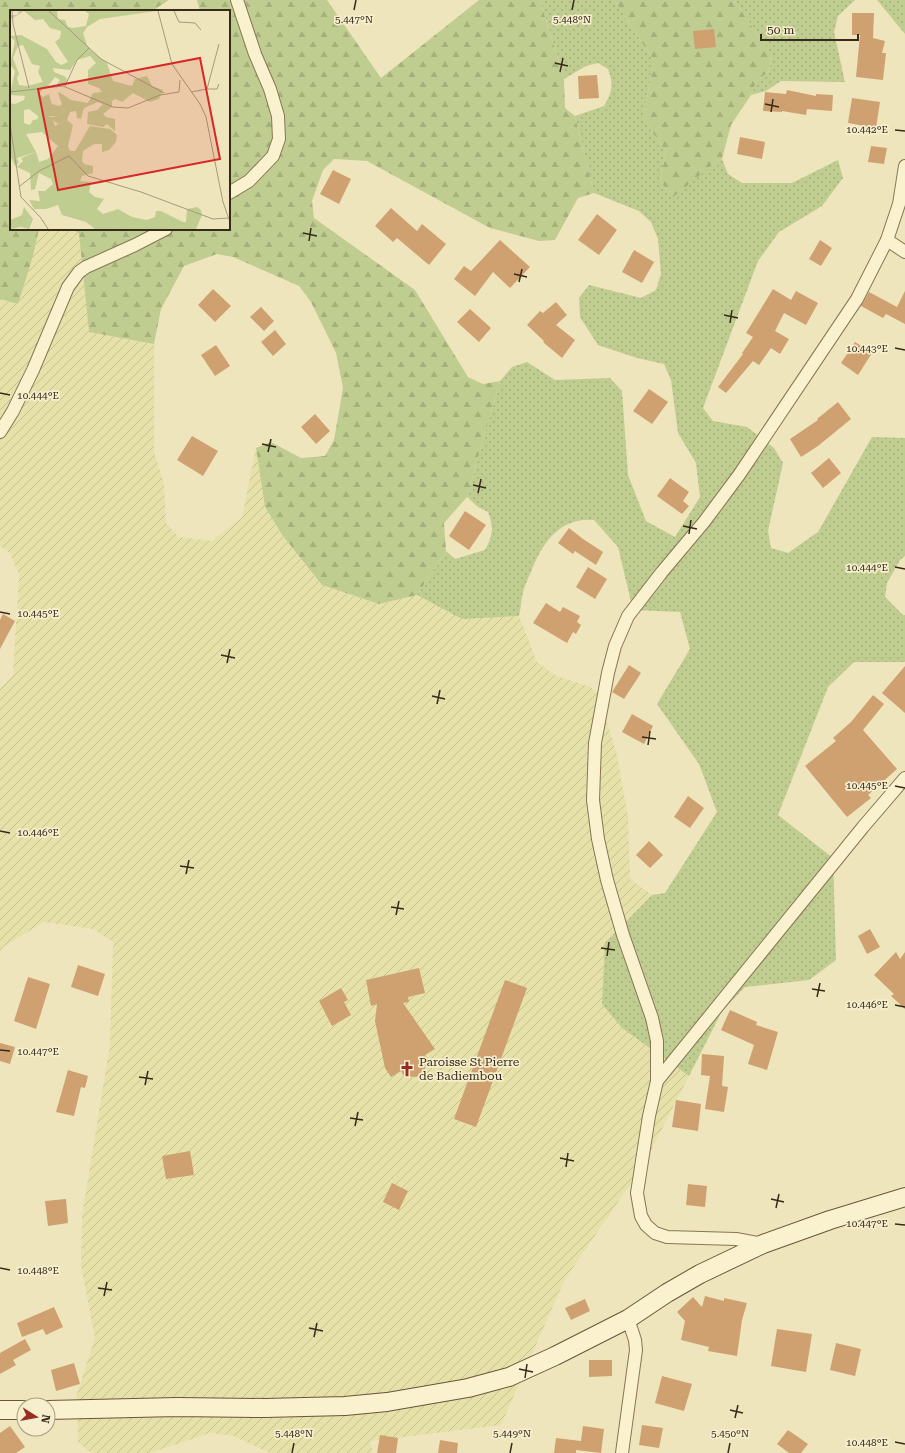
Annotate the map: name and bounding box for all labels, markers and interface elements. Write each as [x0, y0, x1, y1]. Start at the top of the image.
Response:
inset map [10, 10, 230, 230]
text: 5.447°N [335, 14, 373, 25]
text: 5.448°N [553, 14, 591, 25]
scale bar [761, 16, 858, 42]
text: 50 m [767, 23, 794, 37]
text: 10.442°E [846, 124, 888, 135]
text: 10.443°E [846, 343, 888, 354]
text: 10.444°E [17, 390, 59, 401]
text: 10.444°E [846, 562, 888, 573]
text: 10.445°E [17, 608, 59, 619]
text: 10.445°E [846, 780, 888, 791]
text: 10.446°E [17, 827, 59, 838]
text: 10.446°E [846, 999, 888, 1010]
text: 10.447°E [17, 1046, 59, 1057]
place label: Paroisse St Pierre de Badiembou [419, 1055, 520, 1083]
church icon: Paroisse St Pierre de Badiembou [398, 1060, 416, 1078]
text: 10.447°E [846, 1218, 888, 1229]
text: 10.448°E [17, 1265, 59, 1276]
north arrow [16, 1397, 56, 1437]
text: N [38, 1413, 53, 1425]
text: 5.448°N [275, 1428, 313, 1439]
text: 5.449°N [493, 1428, 531, 1439]
text: 5.450°N [711, 1428, 749, 1439]
text: 10.448°E [846, 1437, 888, 1448]

